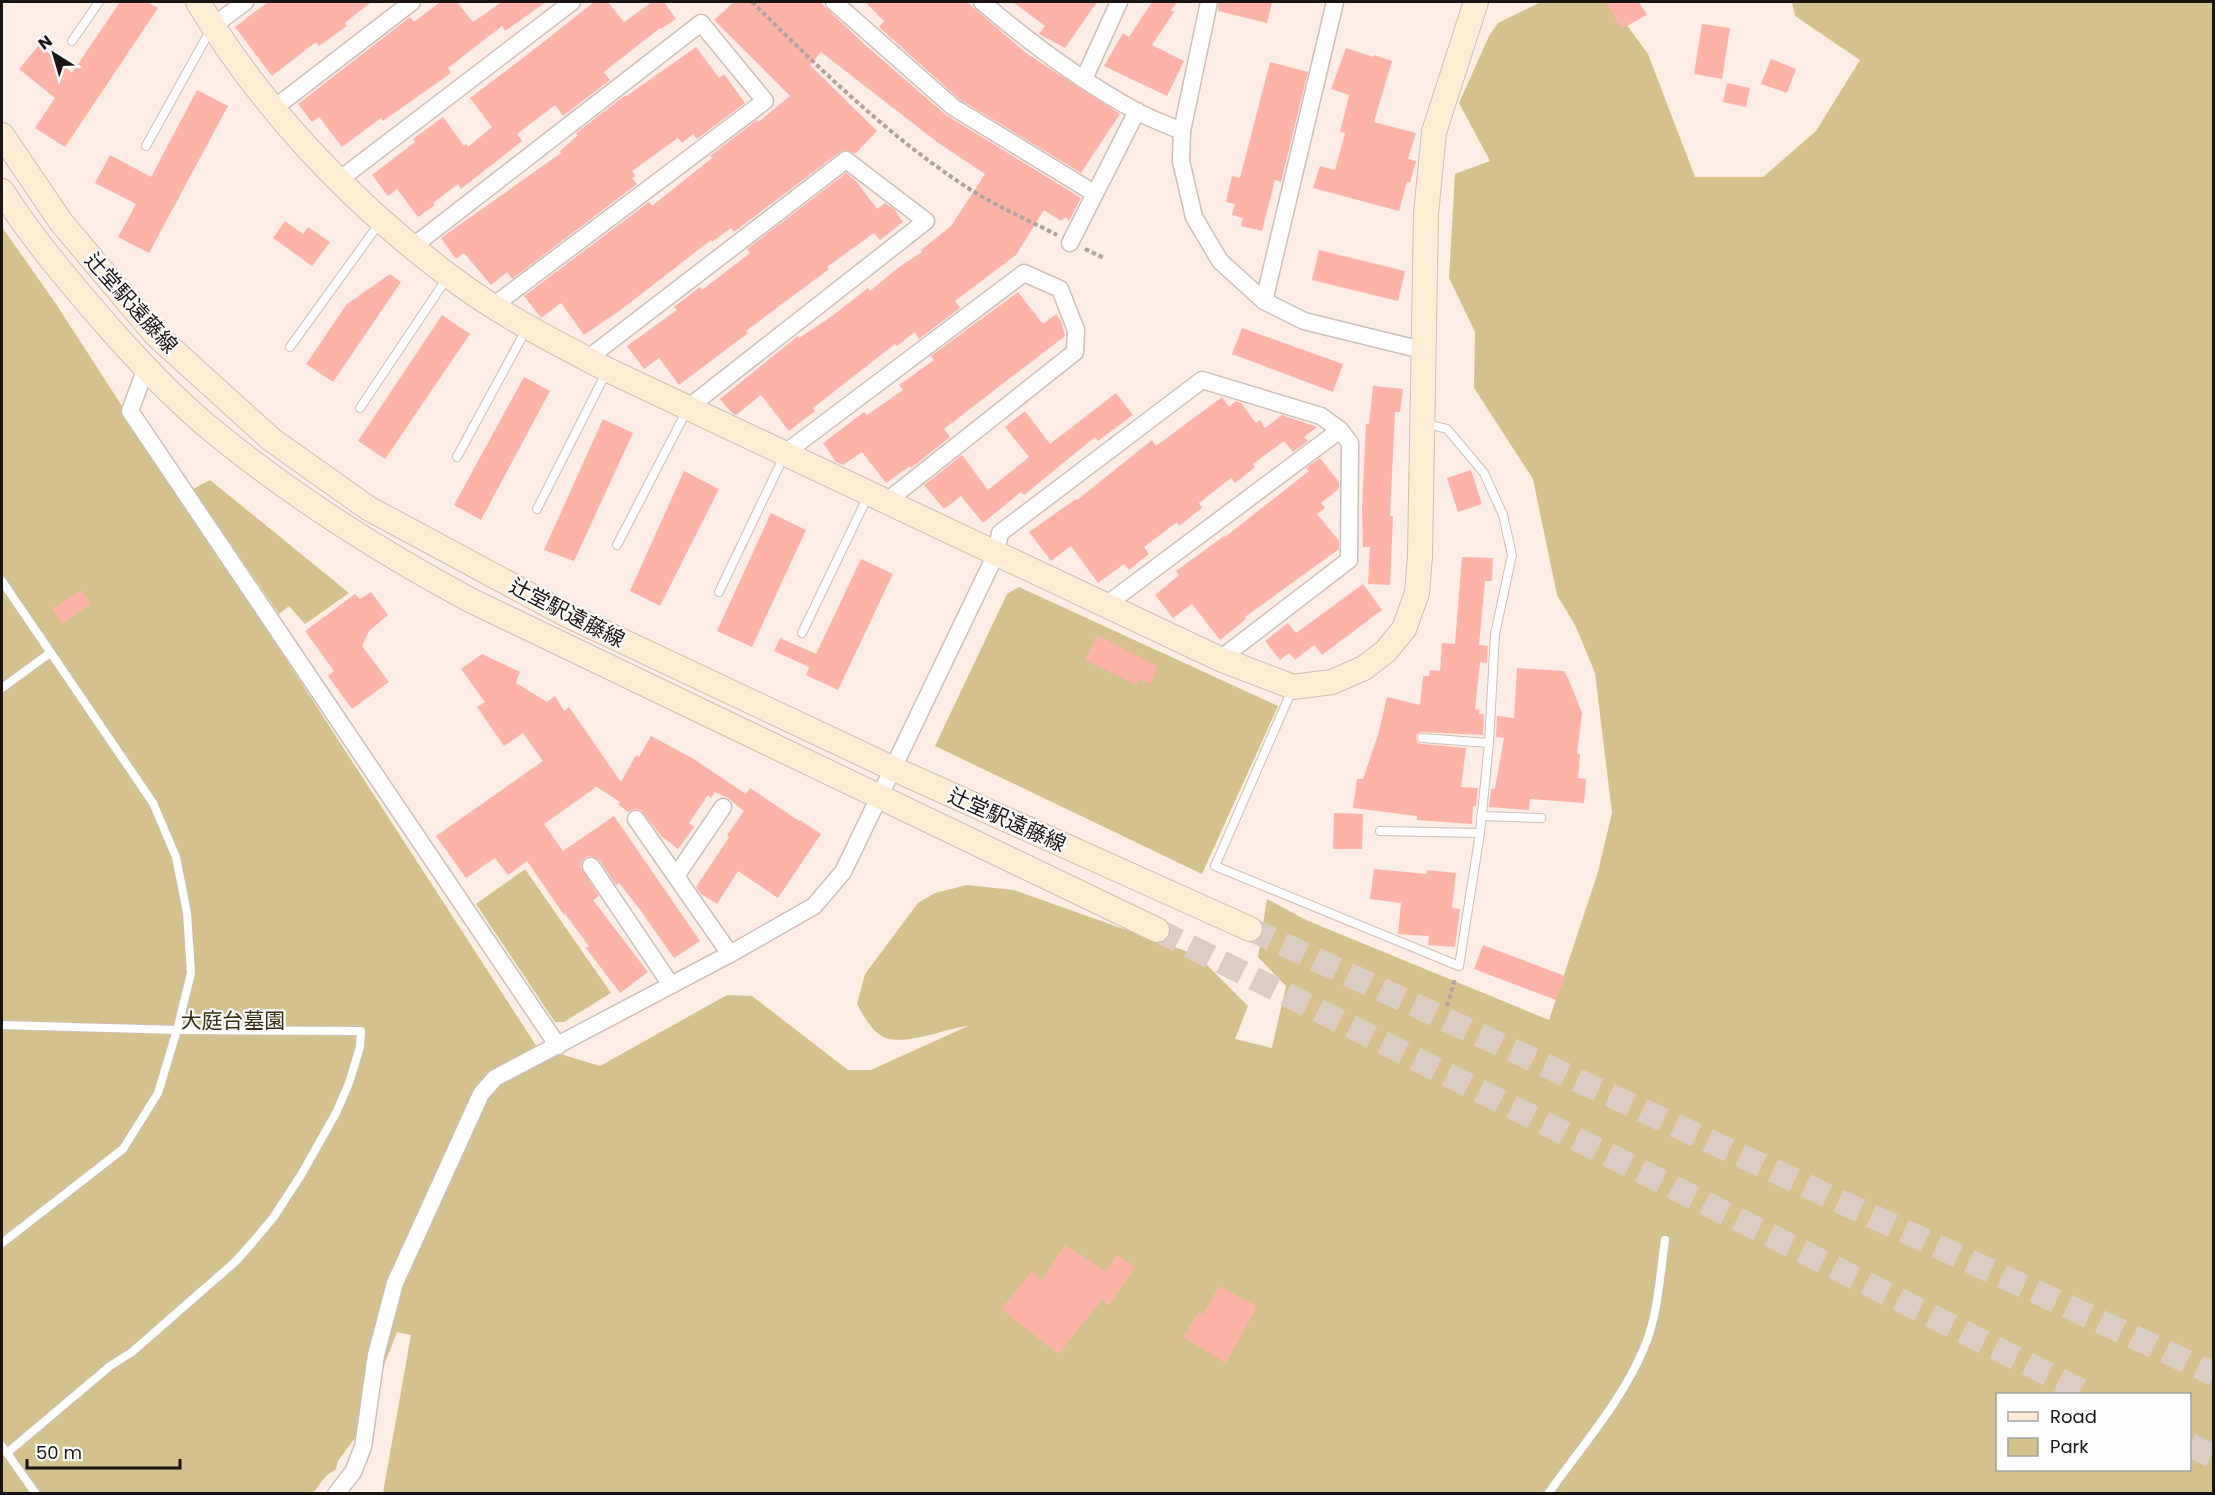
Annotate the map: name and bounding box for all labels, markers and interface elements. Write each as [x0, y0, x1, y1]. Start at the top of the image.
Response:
north arrow [24, 24, 84, 84]
text: N [34, 30, 57, 55]
street label: 辻堂駅遠藤線 [78, 246, 184, 359]
street label: 辻堂駅遠藤線 [505, 571, 630, 654]
street label: 辻堂駅遠藤線 [944, 781, 1071, 858]
park label: 大庭台墓園 [181, 1006, 286, 1035]
legend [1996, 1393, 2191, 1471]
text: Road [2050, 1404, 2097, 1429]
scale bar [27, 1432, 180, 1470]
text: Park [2050, 1434, 2089, 1459]
text: 50 m [36, 1440, 82, 1465]

